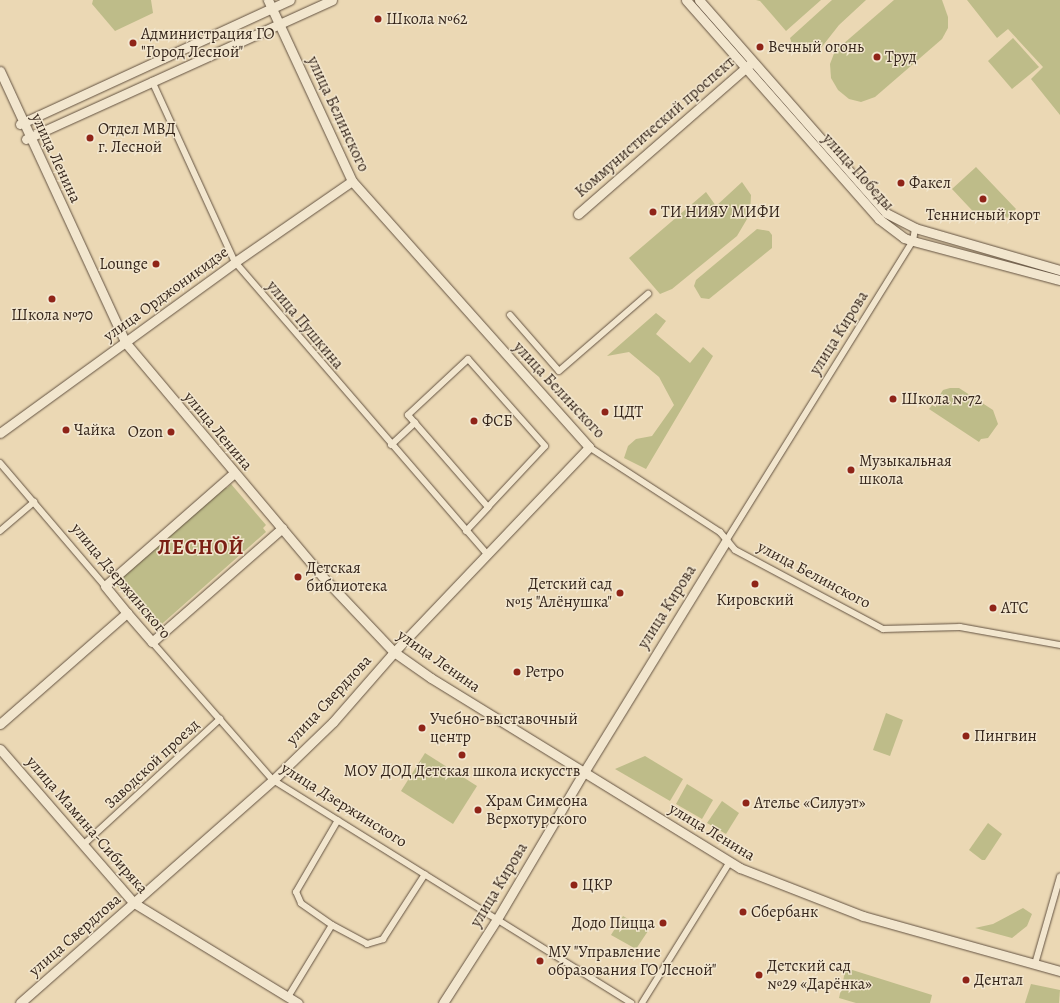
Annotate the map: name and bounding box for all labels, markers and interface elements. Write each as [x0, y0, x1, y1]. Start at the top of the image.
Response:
place label: Школа №62 [386, 9, 468, 29]
marker: Школа №62 [373, 14, 383, 24]
place label: Администрация ГО "Город Лесной" [141, 24, 274, 62]
place label: Вечный огонь [768, 37, 864, 57]
marker: Администрация ГО "Город Лесной" [128, 38, 138, 48]
marker: Вечный огонь [755, 42, 765, 52]
place label: Труд [885, 47, 917, 67]
street label: Коммунистический проспект [571, 52, 739, 202]
marker: Труд [872, 52, 882, 62]
street label: улица Белинского [303, 53, 373, 175]
street label: улица Ленина [27, 110, 85, 206]
place label: Отдел МВД г. Лесной [98, 119, 176, 157]
street label: улица Победы [818, 129, 898, 215]
marker: Отдел МВД г. Лесной [85, 133, 95, 143]
place label: Факел [909, 173, 951, 193]
marker: Факел [896, 178, 906, 188]
marker: Теннисный корт [978, 194, 988, 204]
place label: ТИ НИЯУ МИФИ [661, 202, 780, 222]
place label: Теннисный корт [926, 205, 1040, 225]
marker: ТИ НИЯУ МИФИ [648, 207, 658, 217]
street label: улица Орджоникидзе [100, 242, 232, 346]
place label: Lounge [99, 254, 148, 274]
marker: Lounge [151, 259, 161, 269]
street label: улица Пушкина [262, 277, 348, 373]
street label: улица Кирова [806, 288, 872, 378]
marker: Школа №70 [47, 294, 57, 304]
place label: Школа №70 [11, 305, 93, 325]
street label: улица Белинского [509, 338, 609, 442]
street label: улица Ленина [180, 388, 256, 474]
place label: Школа №72 [901, 389, 982, 409]
marker: Школа №72 [888, 394, 898, 404]
place label: ЦДТ [613, 402, 643, 422]
marker: ЦДТ [600, 407, 610, 417]
place label: ФСБ [482, 411, 513, 431]
marker: ФСБ [469, 416, 479, 426]
place label: Чайка [74, 420, 115, 440]
place label: Ozon [128, 422, 163, 442]
marker: Чайка [61, 425, 71, 435]
marker: Ozon [166, 427, 176, 437]
place label: Музыкальная школа [859, 451, 952, 489]
marker: Музыкальная школа [846, 465, 856, 475]
street label: улица Дзержинского [67, 519, 175, 643]
district label: ЛЕСНОЙ [158, 535, 244, 559]
street label: улица Белинского [754, 537, 874, 613]
place label: Детская библиотека [306, 558, 387, 596]
street label: улица Кирова [634, 562, 700, 652]
marker: Детская библиотека [293, 572, 303, 582]
place label: Детский сад №15 "Алёнушка" [505, 574, 612, 612]
marker: Кировский [750, 579, 760, 589]
marker: Детский сад №15 "Алёнушка" [615, 588, 625, 598]
place label: Кировский [716, 590, 794, 610]
place label: АТС [1001, 598, 1029, 618]
marker: АТС [988, 603, 998, 613]
street label: улица Ленина [394, 625, 484, 697]
street label: улица Свердлова [282, 651, 376, 749]
place label: Ретро [525, 662, 564, 682]
marker: Ретро [512, 667, 522, 677]
place label: Учебно-выставочный центр [430, 709, 578, 747]
street label: Заводской проезд [101, 715, 203, 813]
marker: Учебно-выставочный центр [417, 723, 427, 733]
place label: Пингвин [974, 726, 1037, 746]
marker: Пингвин [961, 731, 971, 741]
marker: МОУ ДОД Детская школа искусств [457, 750, 467, 760]
street label: улица Мамина-Сибиряка [22, 752, 152, 898]
street label: улица Дзержинского [277, 758, 411, 852]
place label: МОУ ДОД Детская школа искусств [344, 761, 580, 781]
place label: Храм Симеона Верхотурского [486, 791, 588, 829]
place label: Ателье «Силуэт» [754, 793, 866, 813]
marker: Ателье «Силуэт» [741, 798, 751, 808]
street label: улица Ленина [666, 799, 758, 865]
marker: Храм Симеона Верхотурского [473, 805, 483, 815]
street label: улица Кирова [466, 839, 532, 931]
place label: ЦКР [582, 875, 612, 895]
marker: ЦКР [569, 880, 579, 890]
street label: улица Свердлова [25, 890, 125, 980]
place label: Сбербанк [751, 902, 818, 922]
marker: Сбербанк [738, 907, 748, 917]
place label: Додо Пицца [572, 913, 655, 933]
marker: Додо Пицца [658, 918, 668, 928]
place label: МУ "Управление образования ГО Лесной" [548, 942, 717, 980]
marker: МУ "Управление образования ГО Лесной" [535, 956, 545, 966]
place label: Детский сад №29 «Дарёнка» [767, 956, 872, 994]
marker: Детский сад №29 «Дарёнка» [754, 970, 764, 980]
place label: Дентал [974, 970, 1023, 990]
marker: Дентал [961, 975, 971, 985]

